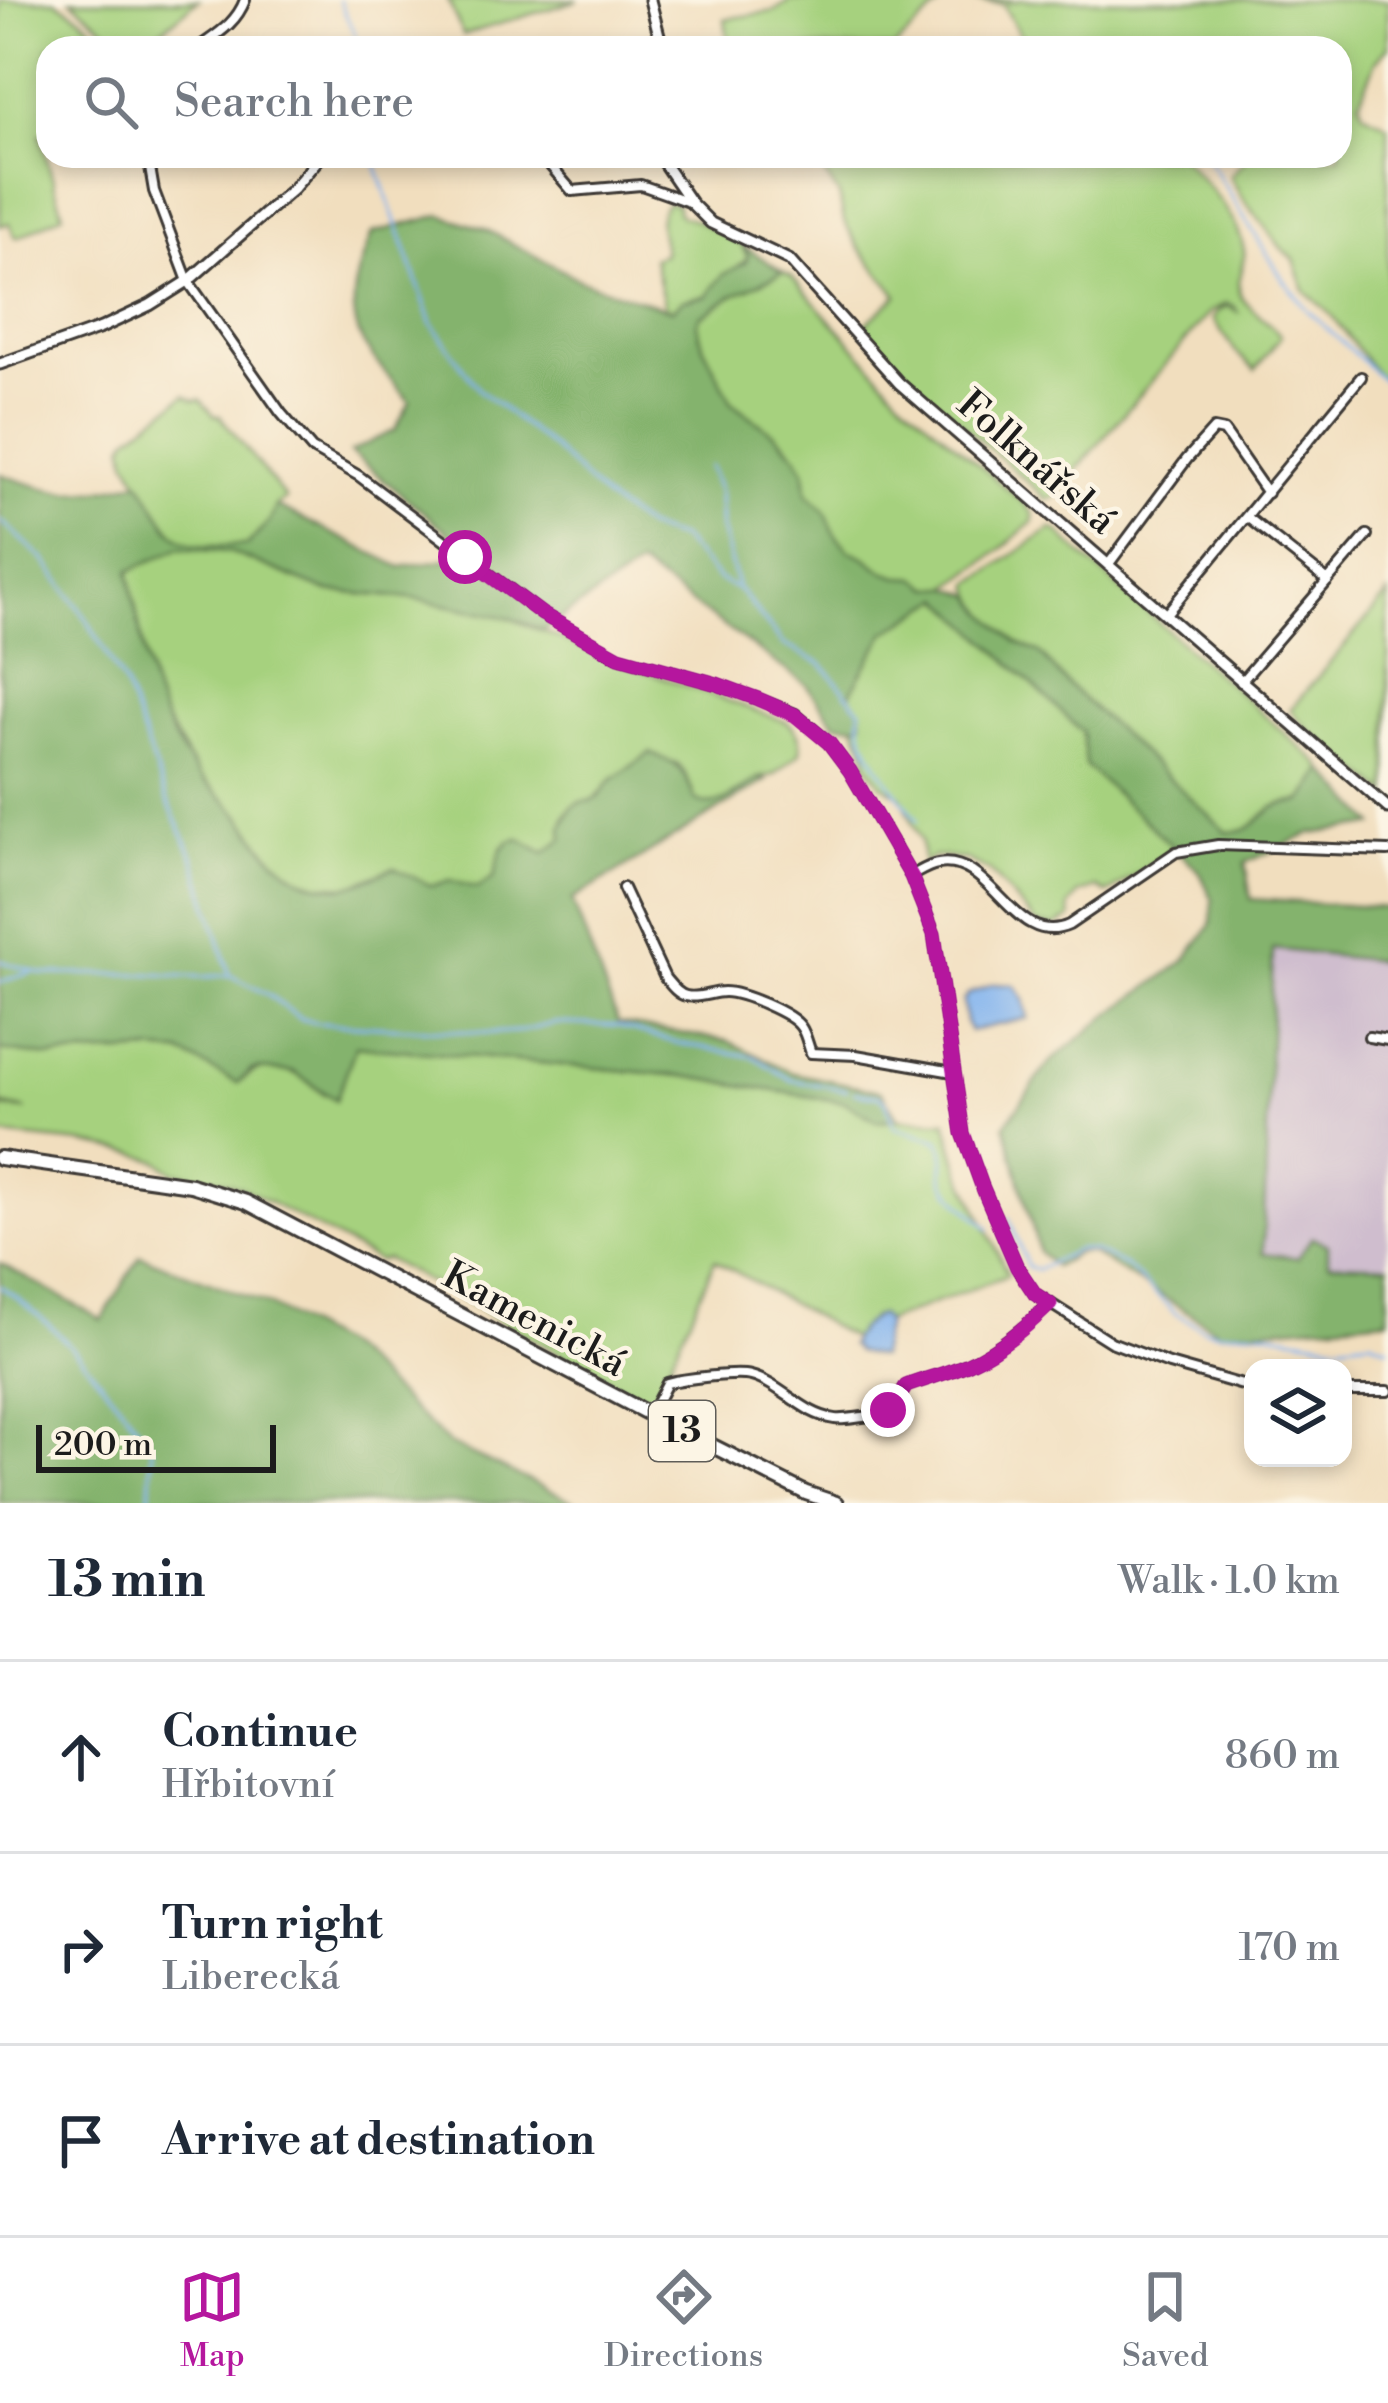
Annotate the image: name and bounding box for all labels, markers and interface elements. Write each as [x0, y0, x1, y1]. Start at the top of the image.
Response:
search box [36, 36, 1352, 168]
icon: search [78, 69, 144, 135]
text: Search here [174, 74, 414, 131]
street label: Folknářská [946, 381, 1126, 546]
route start [438, 530, 492, 584]
street label: Kamenická [434, 1251, 634, 1389]
map controls [1244, 1359, 1352, 1467]
button: layers [1244, 1359, 1352, 1467]
route end [861, 1383, 915, 1437]
road number: 13 [649, 1401, 715, 1461]
scale bar [36, 1419, 276, 1472]
text: 200 m [54, 1425, 152, 1466]
text: 13 min [48, 1549, 205, 1613]
text: Walk · 1.0 km [1118, 1557, 1340, 1606]
text: Continue [162, 1704, 358, 1761]
icon: ahead [48, 1724, 114, 1790]
text: 860 m [1224, 1732, 1340, 1781]
text: Hřbitovní [162, 1761, 334, 1810]
text: Turn right [162, 1896, 383, 1953]
icon: right [48, 1916, 114, 1982]
text: 170 m [1238, 1924, 1340, 1973]
text: Liberecká [162, 1953, 340, 2002]
icon: arrive [48, 2108, 114, 2174]
text: Arrive at destination [162, 2112, 595, 2169]
tab: Map [179, 2264, 245, 2377]
tab: Directions [604, 2264, 763, 2377]
tab: Saved [1122, 2264, 1209, 2377]

